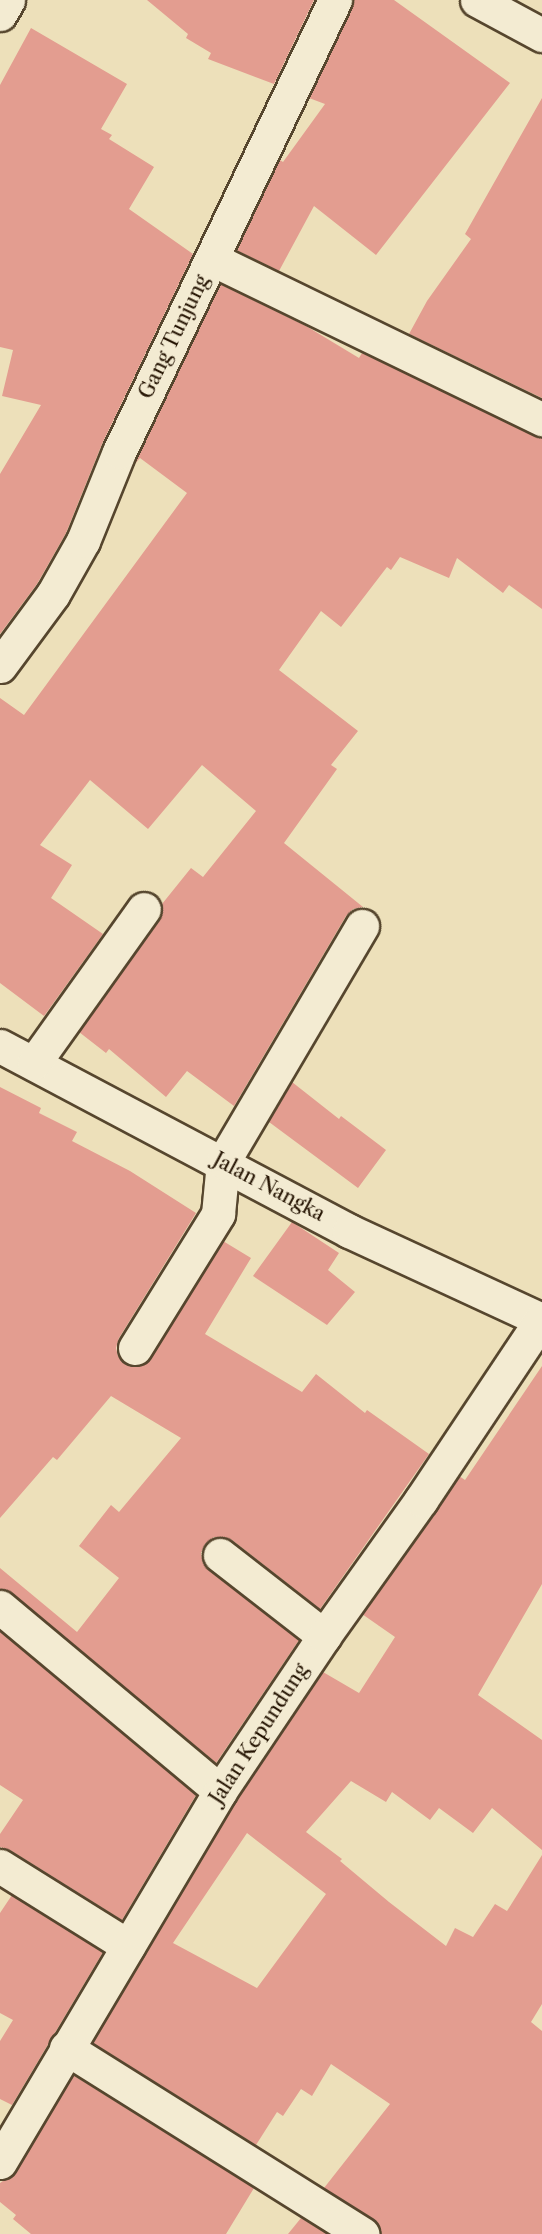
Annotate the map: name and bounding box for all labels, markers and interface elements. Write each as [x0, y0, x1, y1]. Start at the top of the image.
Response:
street label: Gang Tunjung [134, 271, 214, 403]
street label: Jalan Nangka [209, 1148, 329, 1226]
street label: Jalan Kepundung [205, 1659, 313, 1809]

